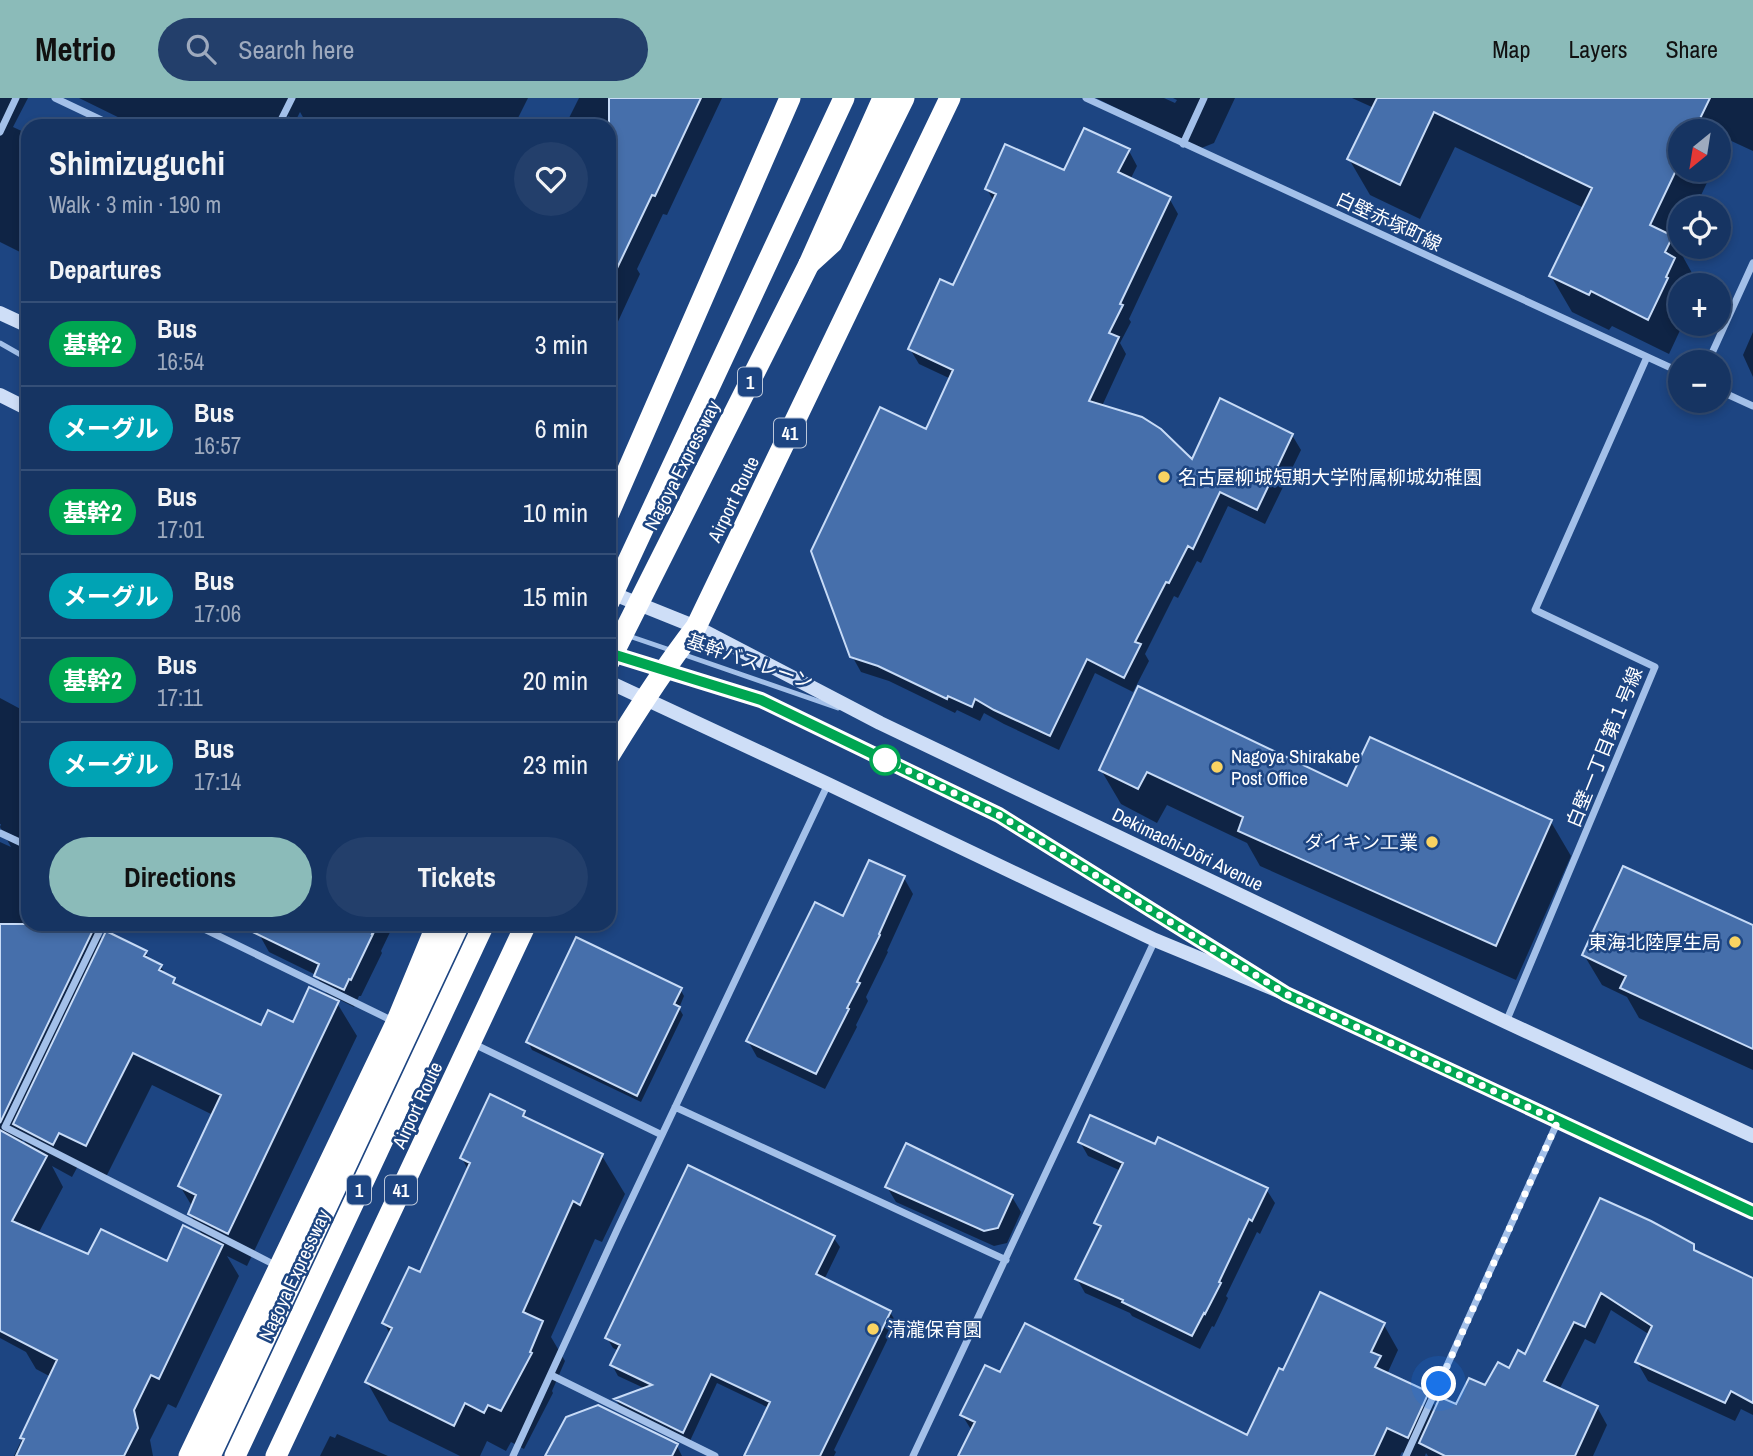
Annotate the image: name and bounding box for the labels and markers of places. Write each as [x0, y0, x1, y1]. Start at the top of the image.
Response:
place label: 名古屋柳城短期大学附属柳城幼稚園 [1178, 464, 1482, 490]
marker: 名古屋柳城短期大学附属柳城幼稚園 [1156, 469, 1172, 485]
place label: Nagoya Shirakabe Post Office [1231, 743, 1360, 791]
unlabelled marker [870, 745, 900, 775]
marker: Nagoya Shirakabe Post Office [1209, 759, 1225, 775]
place label: ダイキン工業 [1305, 829, 1418, 855]
marker: ダイキン工業 [1424, 834, 1440, 850]
place label: 東海北陸厚生局 [1588, 929, 1721, 955]
marker: 東海北陸厚生局 [1727, 934, 1743, 950]
place label: 清瀧保育園 [887, 1316, 982, 1342]
marker: 清瀧保育園 [865, 1321, 881, 1337]

